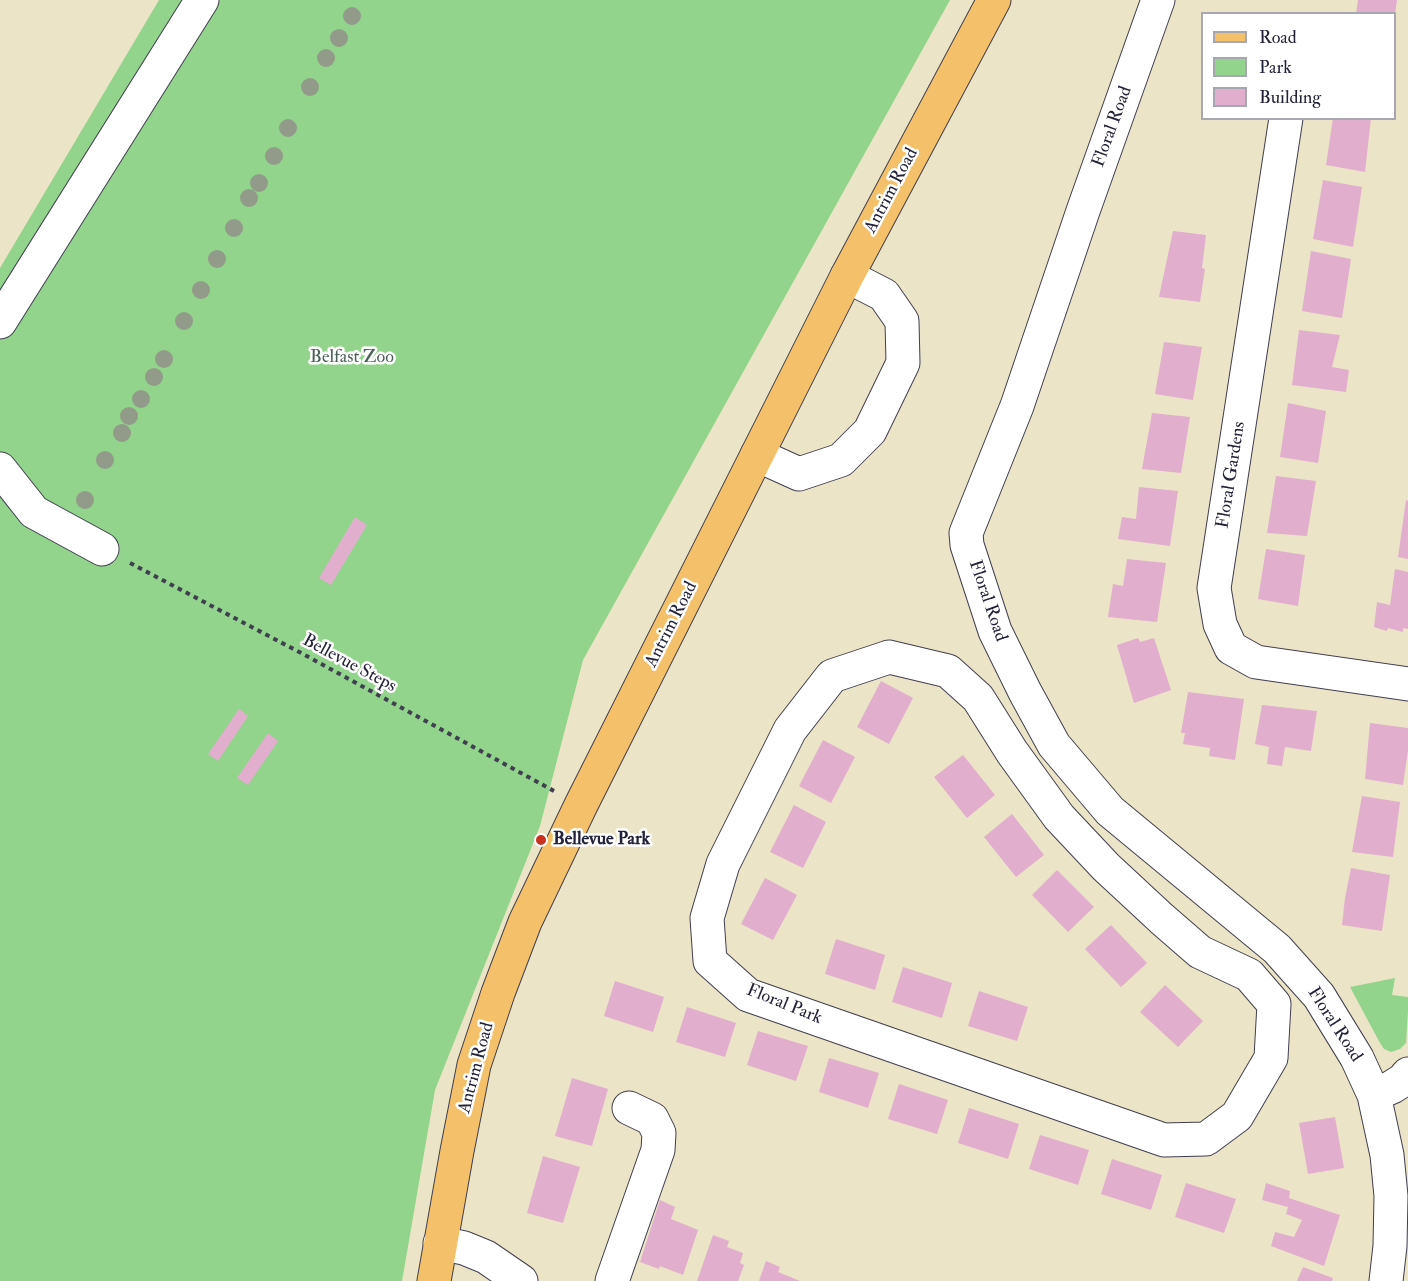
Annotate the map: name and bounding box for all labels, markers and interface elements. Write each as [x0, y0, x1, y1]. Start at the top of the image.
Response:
legend [1201, 12, 1396, 120]
text: Road [1259, 26, 1297, 49]
text: Park [1259, 56, 1292, 79]
street label: Floral Road [1088, 84, 1138, 170]
text: Building [1259, 86, 1321, 109]
street label: Antrim Road [861, 145, 923, 237]
park label: Belfast Zoo [310, 347, 394, 369]
street label: Floral Gardens [1213, 420, 1251, 530]
street label: Floral Road [963, 557, 1011, 645]
street label: Antrim Road [641, 579, 703, 671]
street label: Bellevue Steps [298, 630, 400, 698]
place label: Bellevue Park [553, 829, 650, 851]
marker: Bellevue Park [534, 833, 548, 847]
street label: Floral Park [743, 980, 825, 1030]
street label: Floral Road [1302, 984, 1366, 1066]
street label: Antrim Road [454, 1020, 500, 1116]

